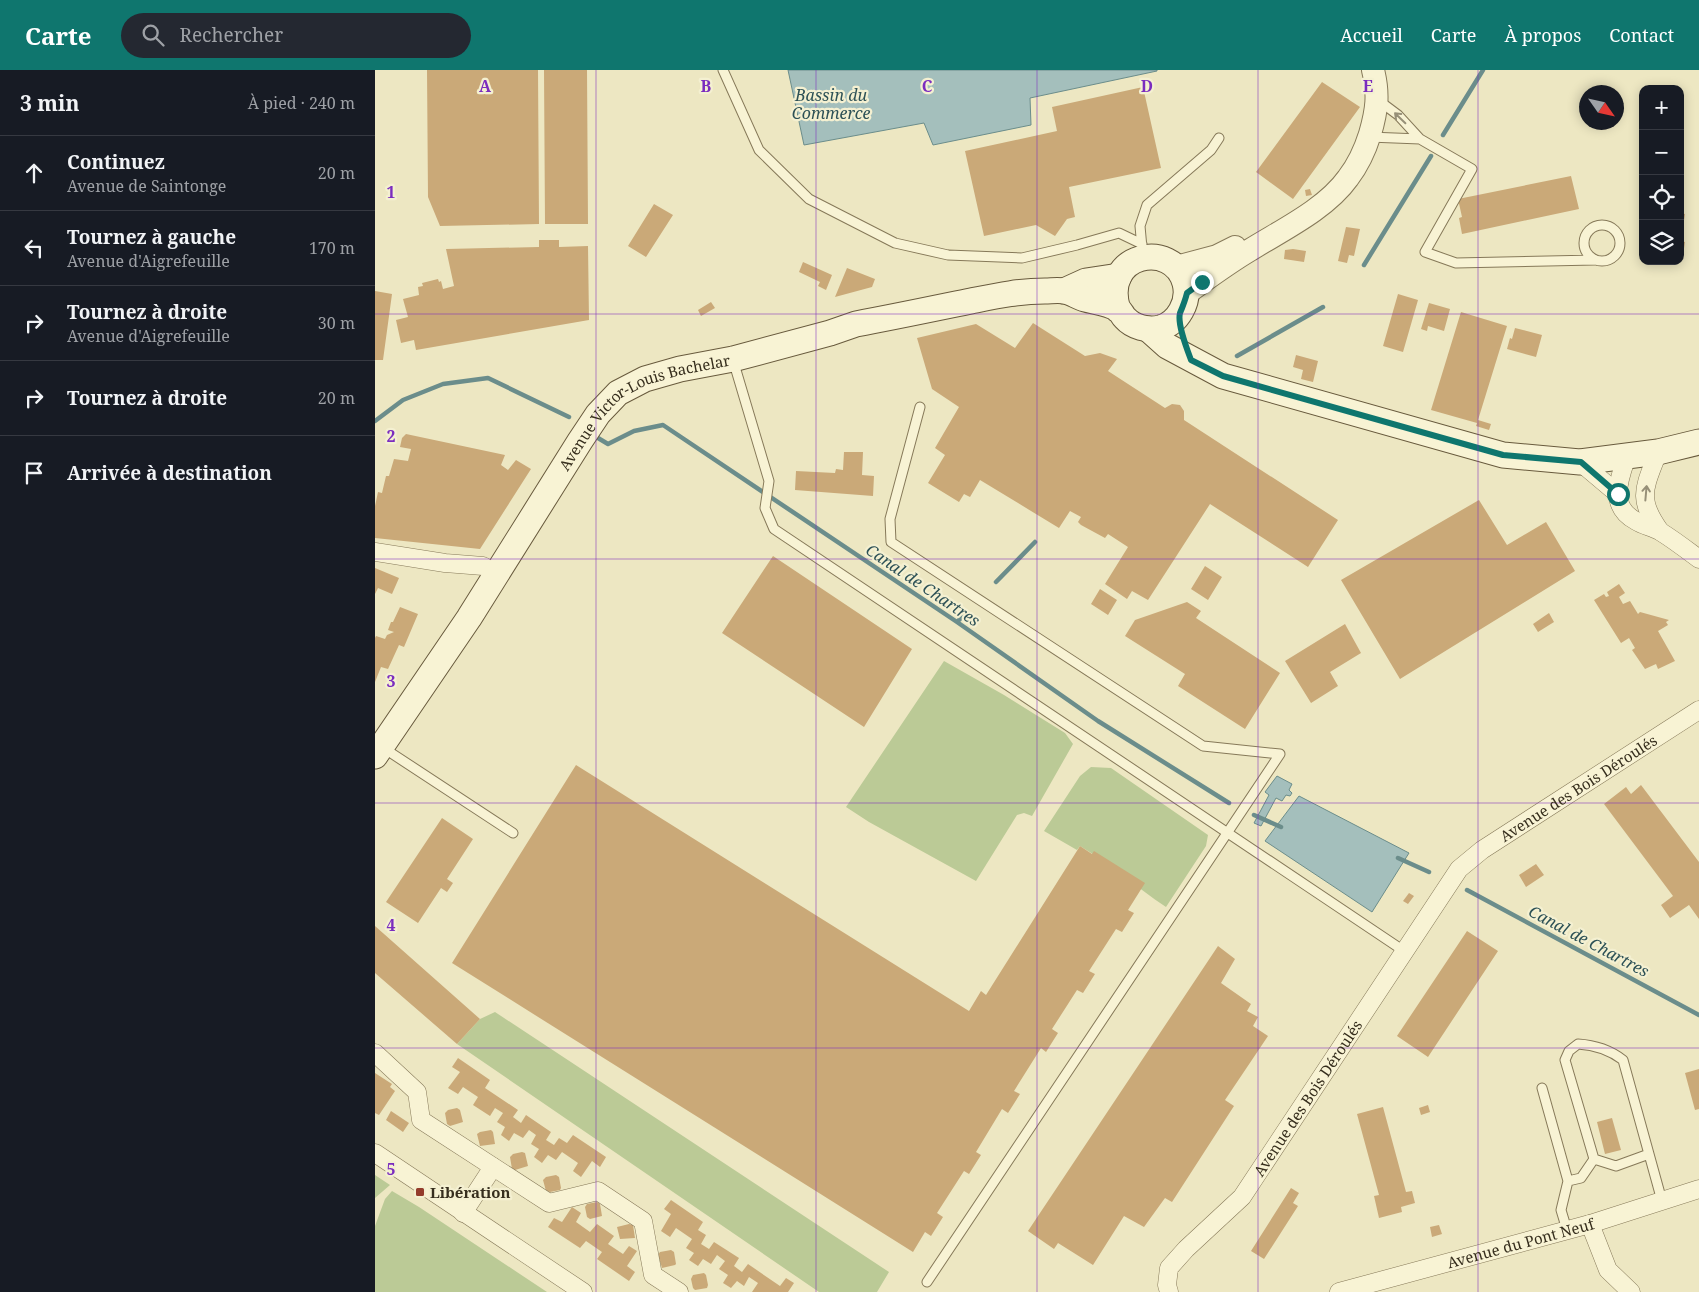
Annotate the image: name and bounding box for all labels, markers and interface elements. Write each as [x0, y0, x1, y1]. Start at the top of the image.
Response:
search box [121, 13, 471, 58]
text: Carte [25, 19, 91, 52]
icon: search [139, 21, 167, 49]
text: Rechercher [179, 22, 283, 48]
text: Accueil [1340, 23, 1403, 47]
text: Carte [1431, 23, 1476, 47]
text: À propos [1504, 23, 1581, 47]
text: Contact [1609, 23, 1674, 47]
text: A [479, 75, 492, 97]
text: B [701, 75, 712, 97]
text: C [922, 75, 933, 97]
text: D [1141, 75, 1153, 97]
text: E [1363, 75, 1373, 97]
water label: Bassin du Commerce [792, 84, 870, 124]
north arrow [1579, 85, 1624, 130]
map controls [1639, 85, 1684, 265]
button: + [1639, 85, 1684, 130]
text: 3 min [20, 89, 79, 117]
text: À pied · 240 m [248, 92, 355, 114]
one-way arrow [1394, 112, 1406, 124]
button: − [1639, 130, 1684, 175]
text: Continuez [67, 149, 165, 175]
icon: ahead [20, 159, 48, 187]
text: 20 m [318, 162, 355, 184]
text: Avenue de Saintonge [67, 175, 226, 197]
button: locate [1639, 175, 1684, 220]
text: 1 [386, 181, 396, 203]
button: layers [1639, 220, 1684, 265]
text: Tournez à gauche [67, 224, 236, 250]
icon: left [20, 234, 48, 262]
text: 170 m [309, 237, 355, 259]
text: Avenue d'Aigrefeuille [67, 250, 230, 272]
route end [1191, 271, 1214, 294]
text: Tournez à droite [67, 299, 227, 325]
icon: right [20, 309, 48, 337]
text: 30 m [318, 312, 355, 334]
text: Avenue d'Aigrefeuille [67, 325, 230, 347]
street label: Avenue Victor-Louis Bachelar [554, 350, 732, 474]
icon: right [20, 384, 48, 412]
text: Tournez à droite [67, 385, 227, 411]
text: 20 m [318, 387, 355, 409]
text: 2 [386, 425, 396, 447]
icon: arrive [20, 459, 48, 487]
text: Arrivée à destination [67, 460, 272, 486]
route start [1607, 483, 1630, 506]
one-way arrow [1641, 485, 1651, 501]
water label: Canal de Chartres [862, 539, 984, 631]
text: 3 [386, 670, 396, 692]
street label: Avenue des Bois Déroulés [1496, 730, 1661, 846]
water label: Canal de Chartres [1525, 900, 1653, 982]
text: 4 [386, 914, 396, 936]
street label: Avenue des Bois Déroulés [1249, 1016, 1366, 1180]
text: 5 [386, 1158, 396, 1180]
place label: Libération [430, 1182, 511, 1202]
marker: Libération [414, 1186, 426, 1198]
street label: Avenue du Pont Neuf [1445, 1213, 1598, 1272]

